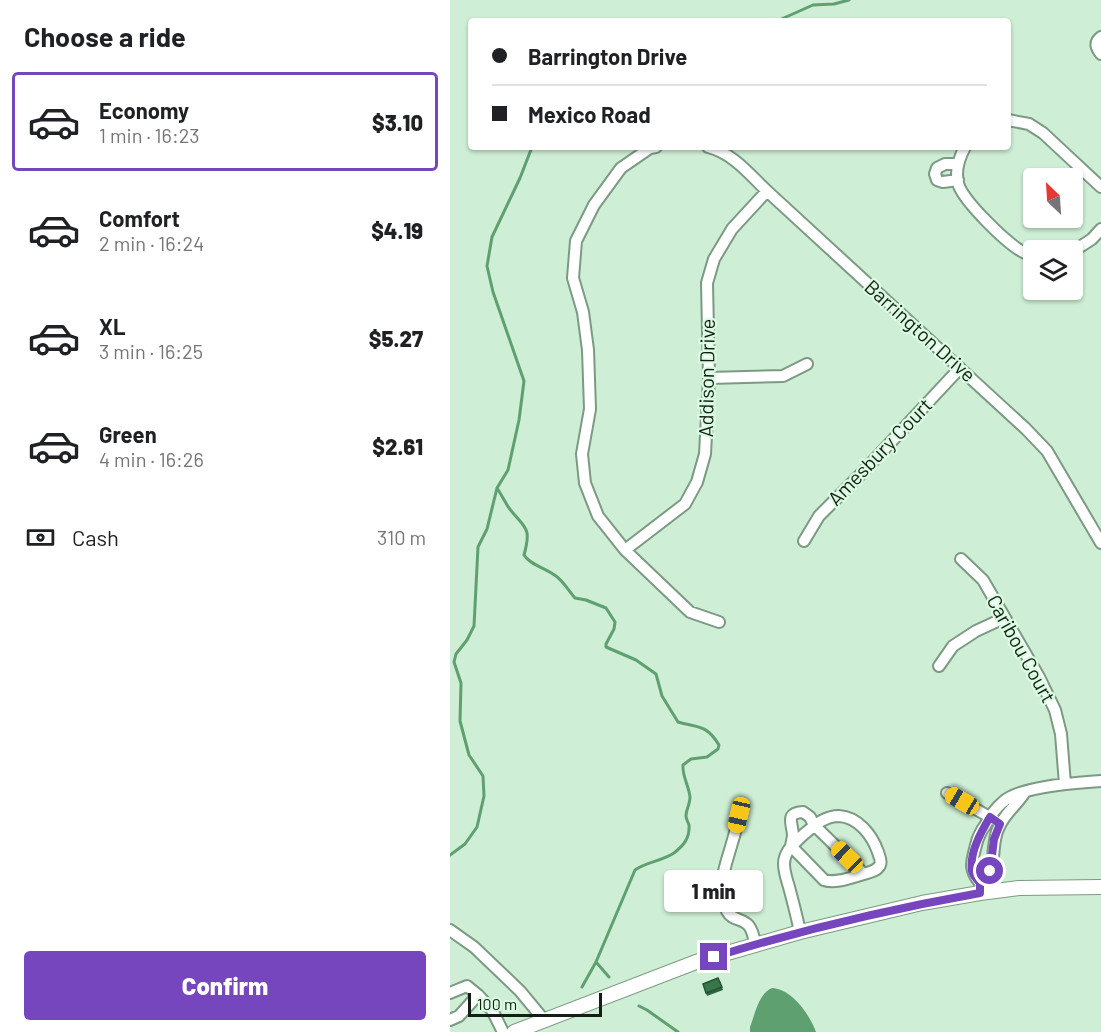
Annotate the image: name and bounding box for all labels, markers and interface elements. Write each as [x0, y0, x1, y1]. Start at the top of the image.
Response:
text: Choose a ride [24, 20, 186, 52]
text: Barrington Drive [528, 43, 687, 69]
icon: car [27, 95, 81, 149]
text: Economy [99, 97, 189, 123]
text: Mexico Road [528, 101, 651, 127]
text: $3.10 [372, 109, 423, 135]
text: 1 min · 16:23 [99, 123, 200, 147]
north arrow [1023, 168, 1083, 228]
map controls [1023, 168, 1083, 300]
icon: car [27, 203, 81, 257]
text: Comfort [99, 205, 180, 231]
text: $4.19 [371, 217, 423, 243]
text: 2 min · 16:24 [99, 231, 204, 255]
button: layers [1023, 240, 1083, 300]
street label: Barrington Drive [860, 274, 981, 386]
icon: car [27, 311, 81, 365]
text: XL [99, 313, 125, 339]
street label: Addison Drive [693, 318, 719, 438]
text: $5.27 [369, 325, 423, 351]
text: 3 min · 16:25 [99, 339, 203, 363]
street label: Amesbury Court [822, 393, 937, 510]
icon: car [27, 419, 81, 473]
text: Green [99, 421, 157, 447]
text: $2.61 [372, 433, 423, 459]
text: 4 min · 16:26 [99, 447, 204, 471]
icon: cash [24, 521, 57, 554]
text: Cash [72, 524, 119, 550]
text: 310 m [377, 525, 426, 549]
street label: Caribou Court [982, 590, 1061, 707]
car [942, 784, 982, 818]
car [726, 795, 752, 835]
car [828, 838, 866, 876]
route start [976, 857, 1003, 884]
callout: 1 min [664, 870, 764, 912]
text: 1 min [692, 879, 735, 903]
route end [700, 943, 727, 970]
button: Confirm [24, 951, 426, 1020]
scale bar [468, 990, 602, 1018]
text: 100 m [477, 994, 517, 1013]

